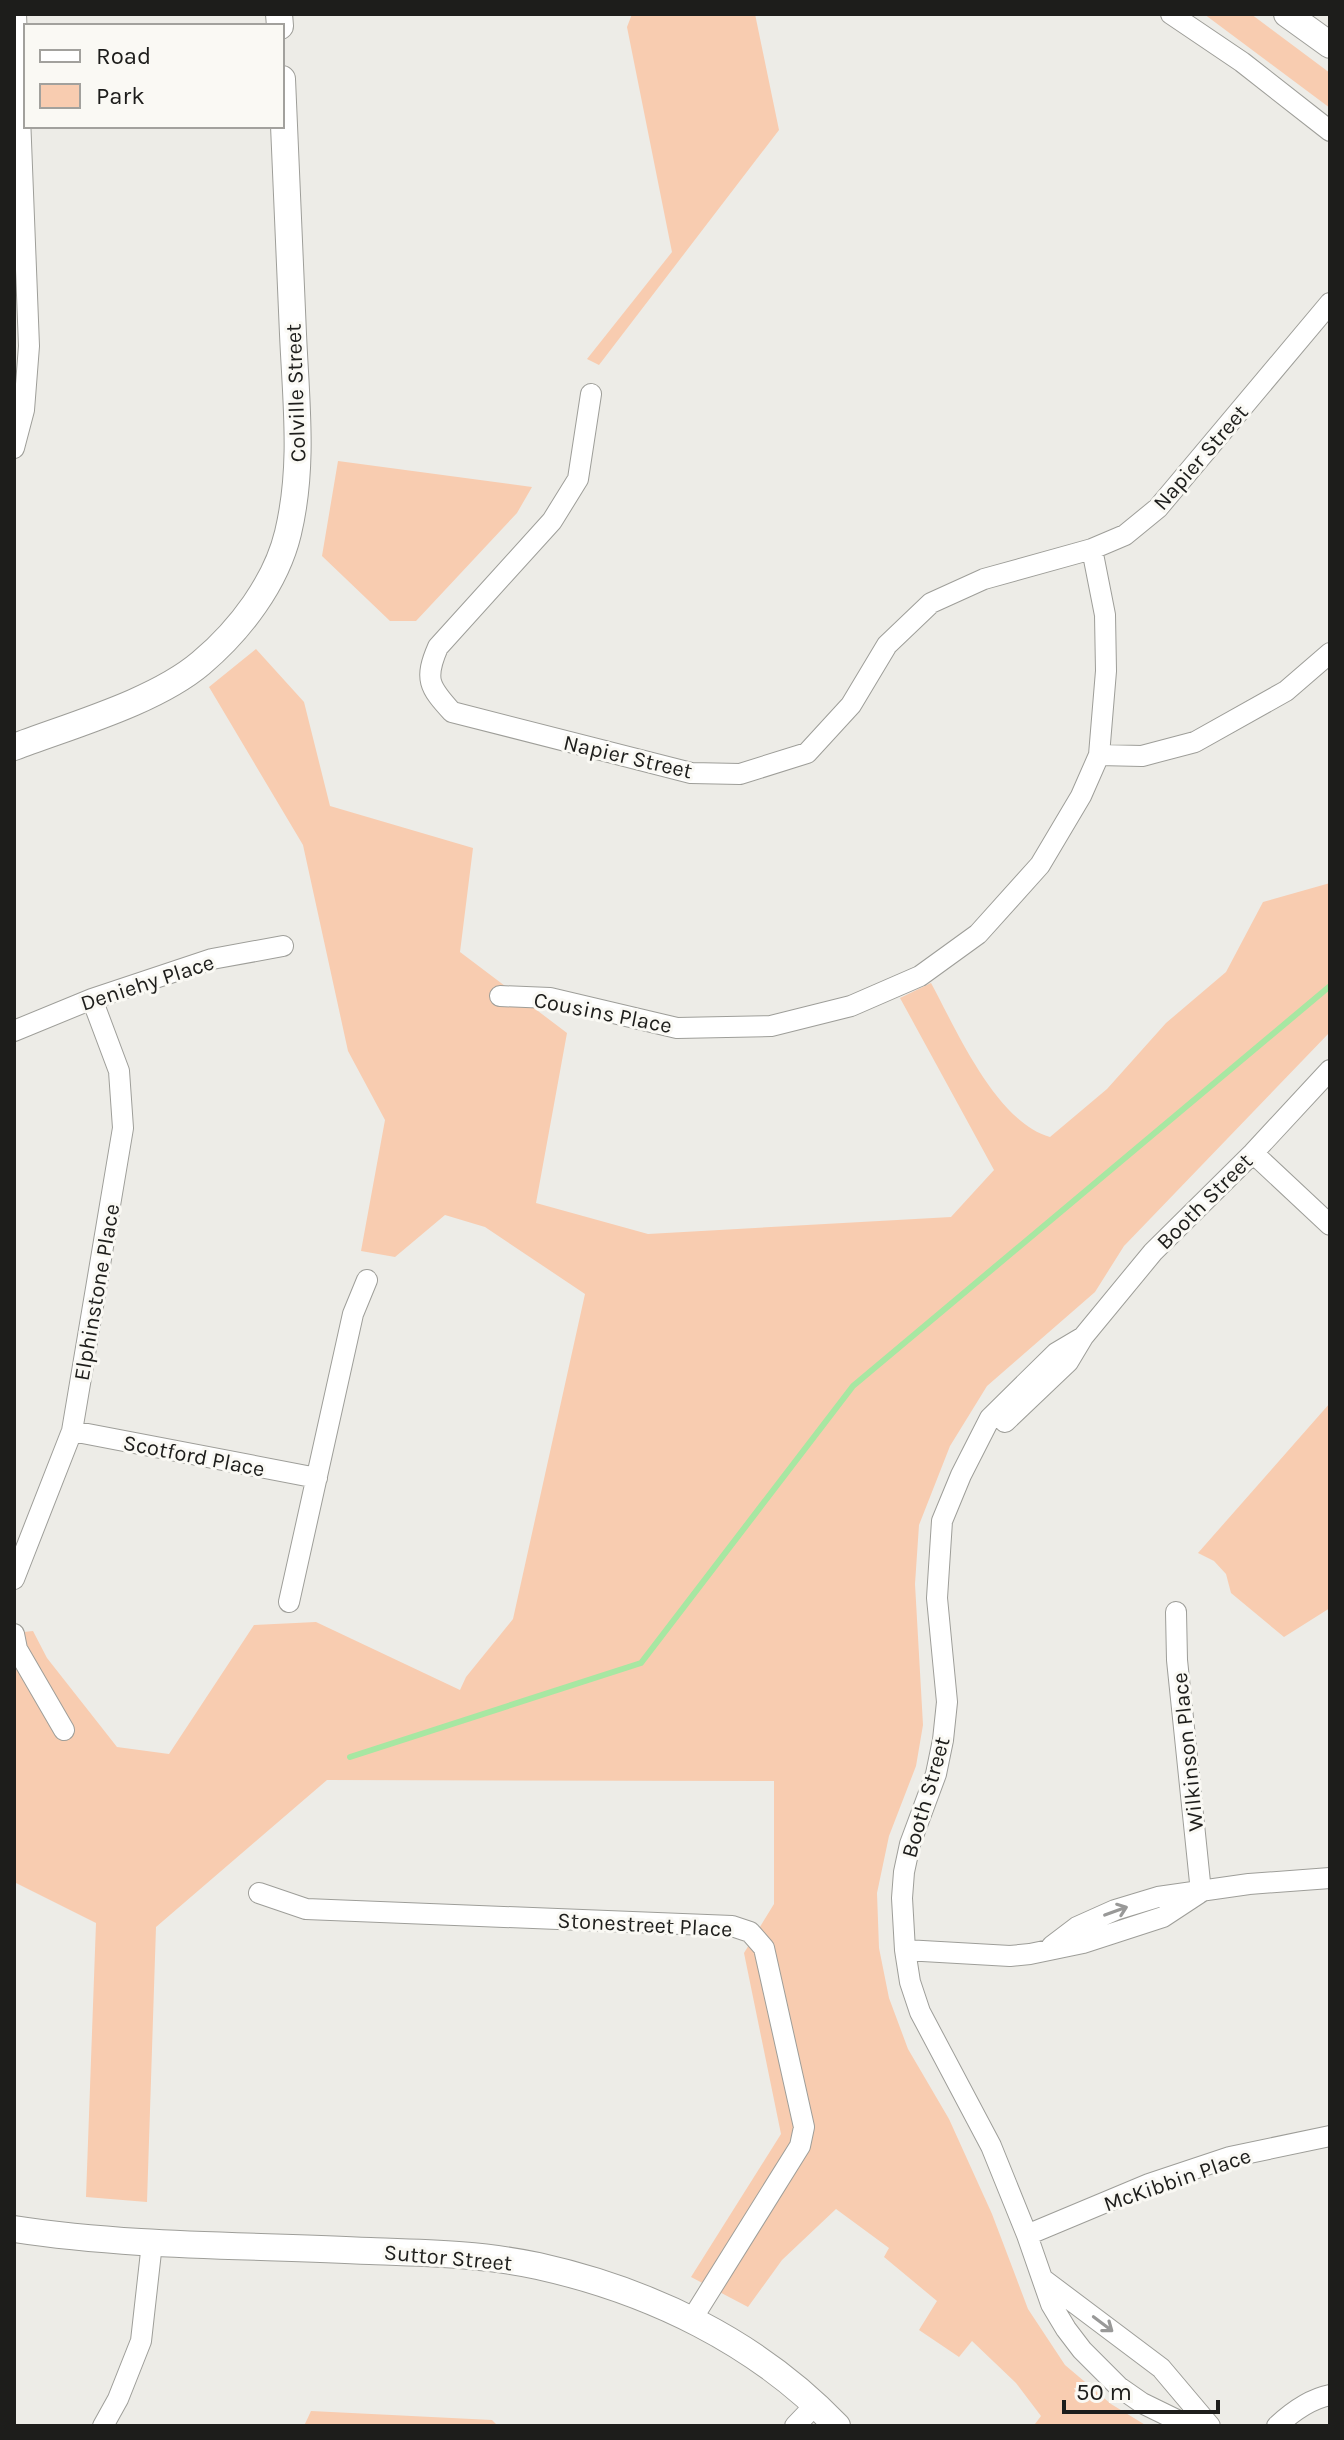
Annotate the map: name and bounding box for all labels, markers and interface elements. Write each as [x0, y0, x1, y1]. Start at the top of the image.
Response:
legend [24, 24, 284, 128]
text: Road [96, 42, 151, 70]
text: Park [96, 82, 145, 110]
street label: Colville Street [281, 323, 311, 463]
street label: Napier Street [1148, 400, 1254, 516]
street label: Napier Street [561, 730, 695, 784]
street label: Deniehy Place [77, 949, 217, 1017]
street label: Cousins Place [532, 987, 674, 1039]
street label: Booth Street [1151, 1148, 1258, 1255]
street label: Elphinstone Place [69, 1202, 125, 1383]
street label: Scotford Place [121, 1429, 267, 1482]
street label: Wilkinson Place [1167, 1671, 1209, 1833]
street label: Booth Street [896, 1734, 956, 1861]
one-way arrow [1103, 1902, 1128, 1917]
street label: Stonestreet Place [557, 1907, 733, 1943]
street label: McKibbin Place [1100, 2143, 1254, 2217]
street label: Suttor Street [383, 2239, 513, 2277]
one-way arrow [1092, 2316, 1114, 2332]
scale bar [1064, 2364, 1218, 2414]
text: 50 m [1076, 2378, 1132, 2406]

